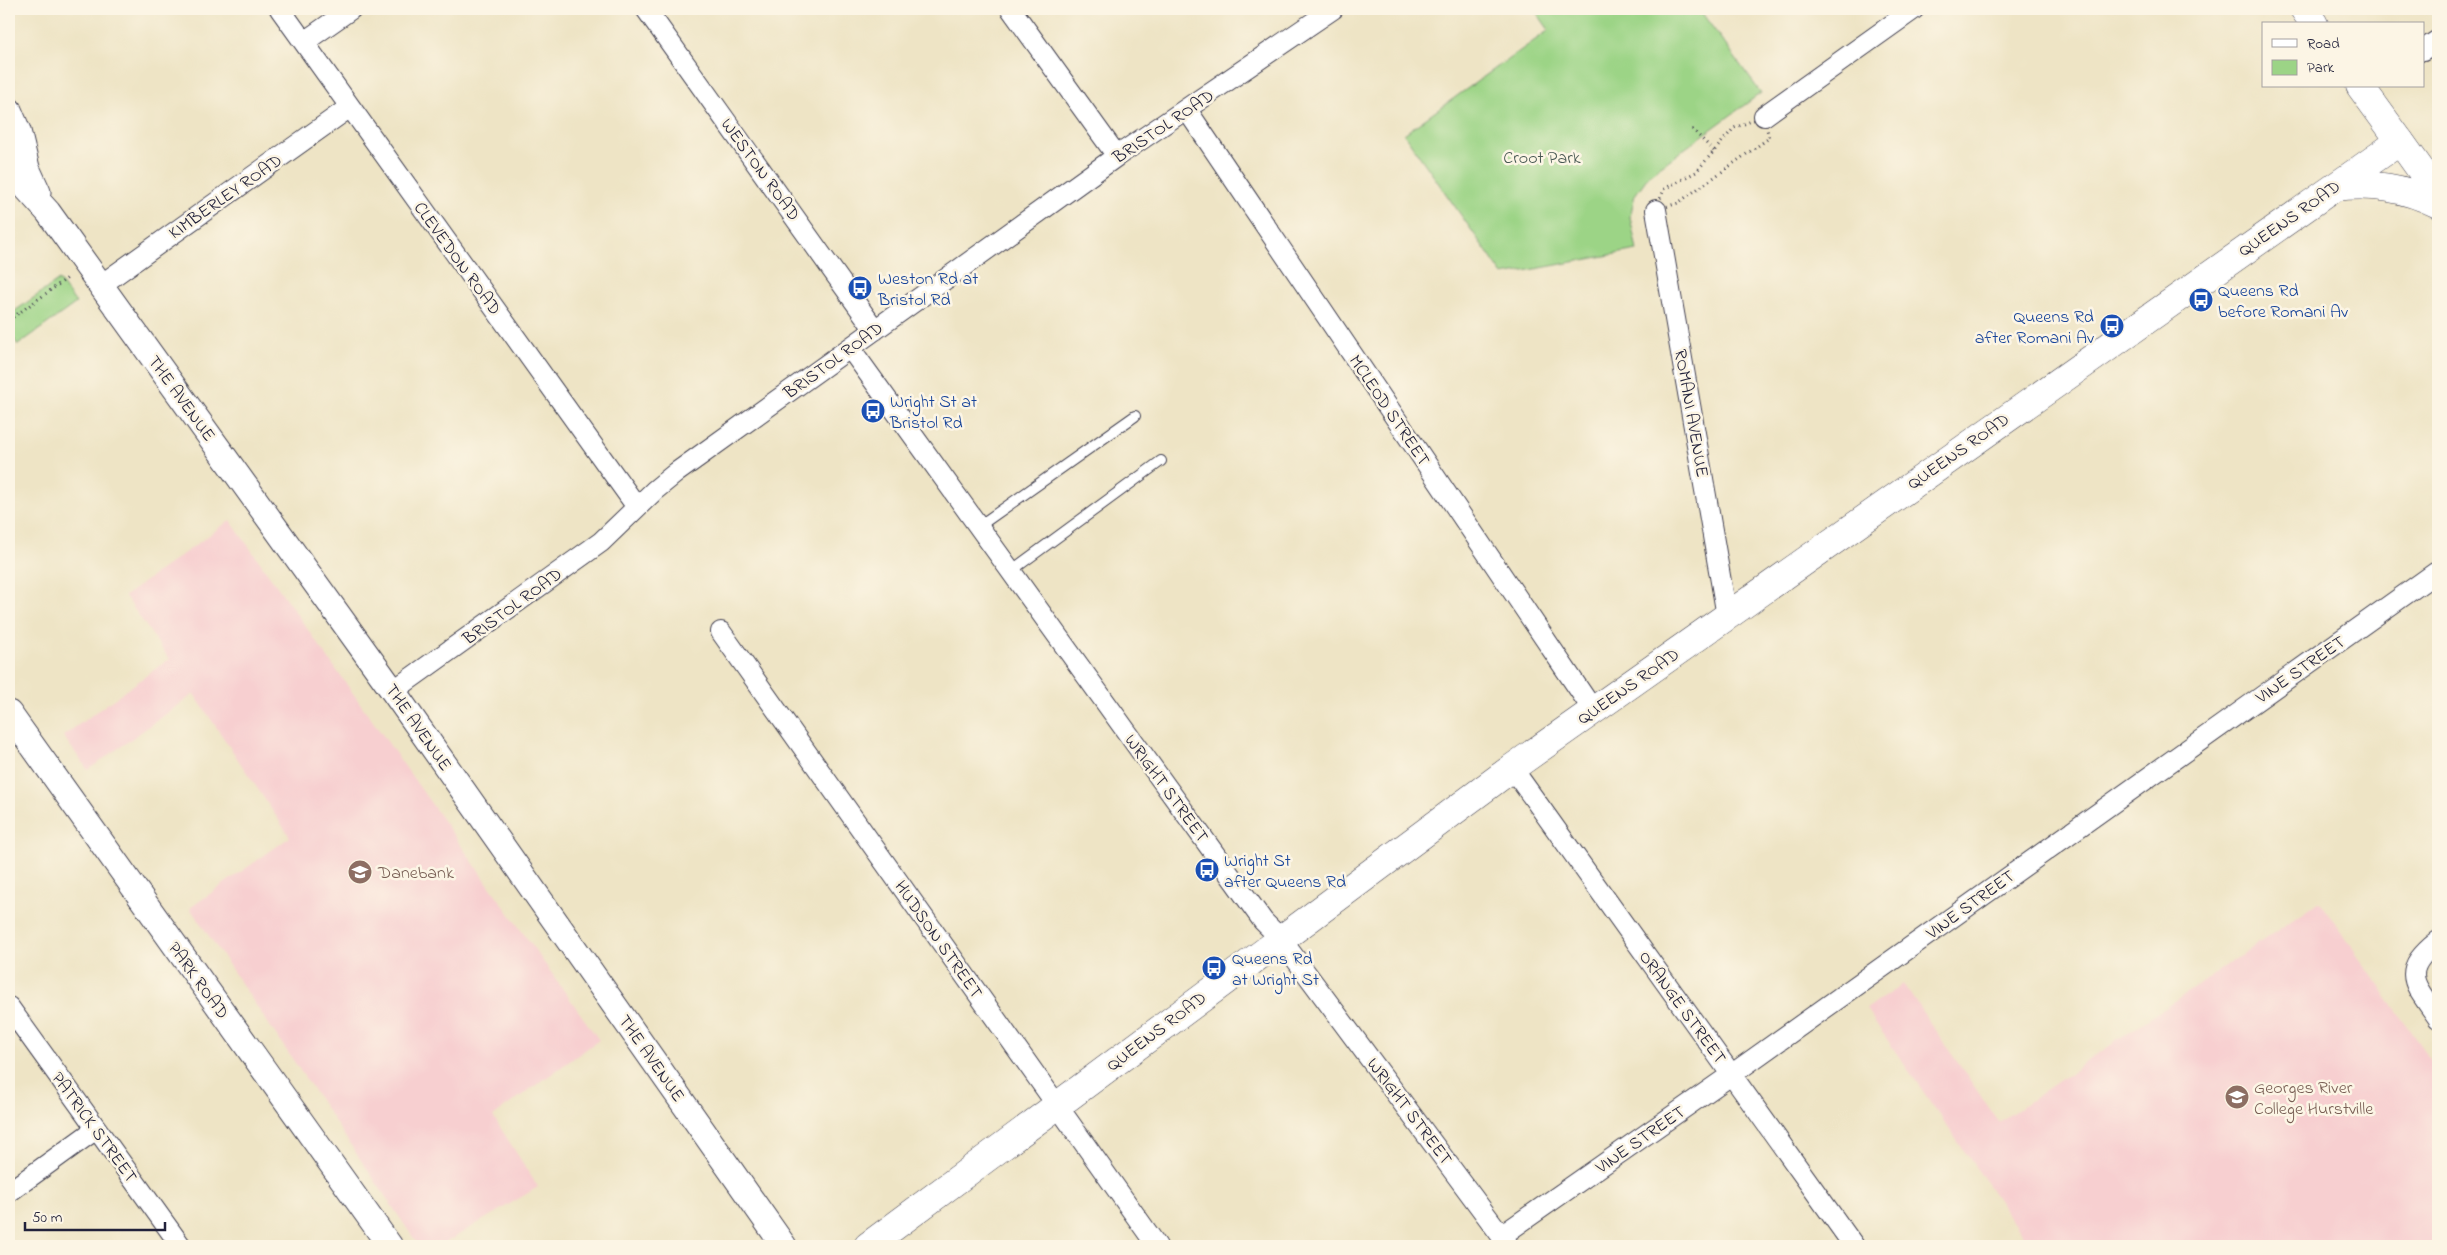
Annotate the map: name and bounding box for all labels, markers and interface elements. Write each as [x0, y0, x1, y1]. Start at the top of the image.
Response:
legend [2262, 22, 2424, 88]
text: Road [2307, 33, 2340, 55]
text: Park [2307, 57, 2335, 79]
street label: BRISTOL ROAD [1107, 84, 1220, 172]
street label: WESTON ROAD [713, 113, 806, 227]
park label: Croot Park [1503, 146, 1581, 172]
street label: KIMBERLEY ROAD [164, 149, 288, 247]
street label: QUEENS ROAD [2234, 175, 2346, 264]
street label: CLEVEDON ROAD [406, 197, 507, 321]
place label: Weston Rd at Bristol Rd [877, 267, 978, 314]
bus stop icon: Weston Rd at Bristol Rd [847, 275, 873, 301]
place label: Queens Rd before Romani Av [2218, 279, 2348, 326]
bus stop icon: Queens Rd before Romani Av [2188, 287, 2214, 313]
place label: Queens Rd after Romani Av [1975, 305, 2094, 352]
bus stop icon: Queens Rd after Romani Av [2099, 313, 2125, 339]
street label: BRISTOL ROAD [778, 317, 889, 407]
street label: ROMANI AVENUE [1666, 347, 1714, 480]
street label: MCLEOD STREET [1341, 350, 1435, 472]
street label: THE AVENUE [140, 351, 221, 448]
place label: Wright St at Bristol Rd [889, 390, 977, 437]
bus stop icon: Wright St at Bristol Rd [860, 398, 886, 424]
street label: QUEENS ROAD [1903, 408, 2015, 497]
street label: BRISTOL ROAD [457, 563, 568, 653]
street label: VINE STREET [2250, 630, 2351, 712]
street label: QUEENS ROAD [1573, 643, 1685, 732]
street label: THE AVENUE [378, 679, 457, 777]
street label: WRIGHT STREET [1117, 729, 1214, 849]
place label: Wright St after Queens Rd [1224, 849, 1346, 896]
bus stop icon: Wright St after Queens Rd [1194, 857, 1220, 883]
school or university icon: Danebank [347, 859, 373, 885]
place label: Danebank [377, 861, 454, 887]
street label: VINE STREET [1921, 864, 2021, 947]
street label: HUDSON STREET [887, 876, 988, 1005]
street label: PARK ROAD [160, 937, 234, 1025]
street label: ORANGE STREET [1631, 946, 1731, 1070]
place label: Queens Rd at Wright St [1232, 947, 1319, 995]
bus stop icon: Queens Rd at Wright St [1201, 955, 1227, 981]
street label: QUEENS ROAD [1102, 986, 1213, 1079]
street label: THE AVENUE [611, 1010, 690, 1108]
street label: WRIGHT STREET [1359, 1053, 1457, 1171]
street label: PATRICK STREET [44, 1067, 143, 1189]
place label: Georges River College Hurstville [2254, 1076, 2374, 1124]
school or university icon: Georges River College Hurstville [2224, 1084, 2250, 1110]
street label: VINE STREET [1590, 1100, 1691, 1182]
scale bar [25, 1200, 165, 1232]
text: 50 m [32, 1207, 63, 1229]

